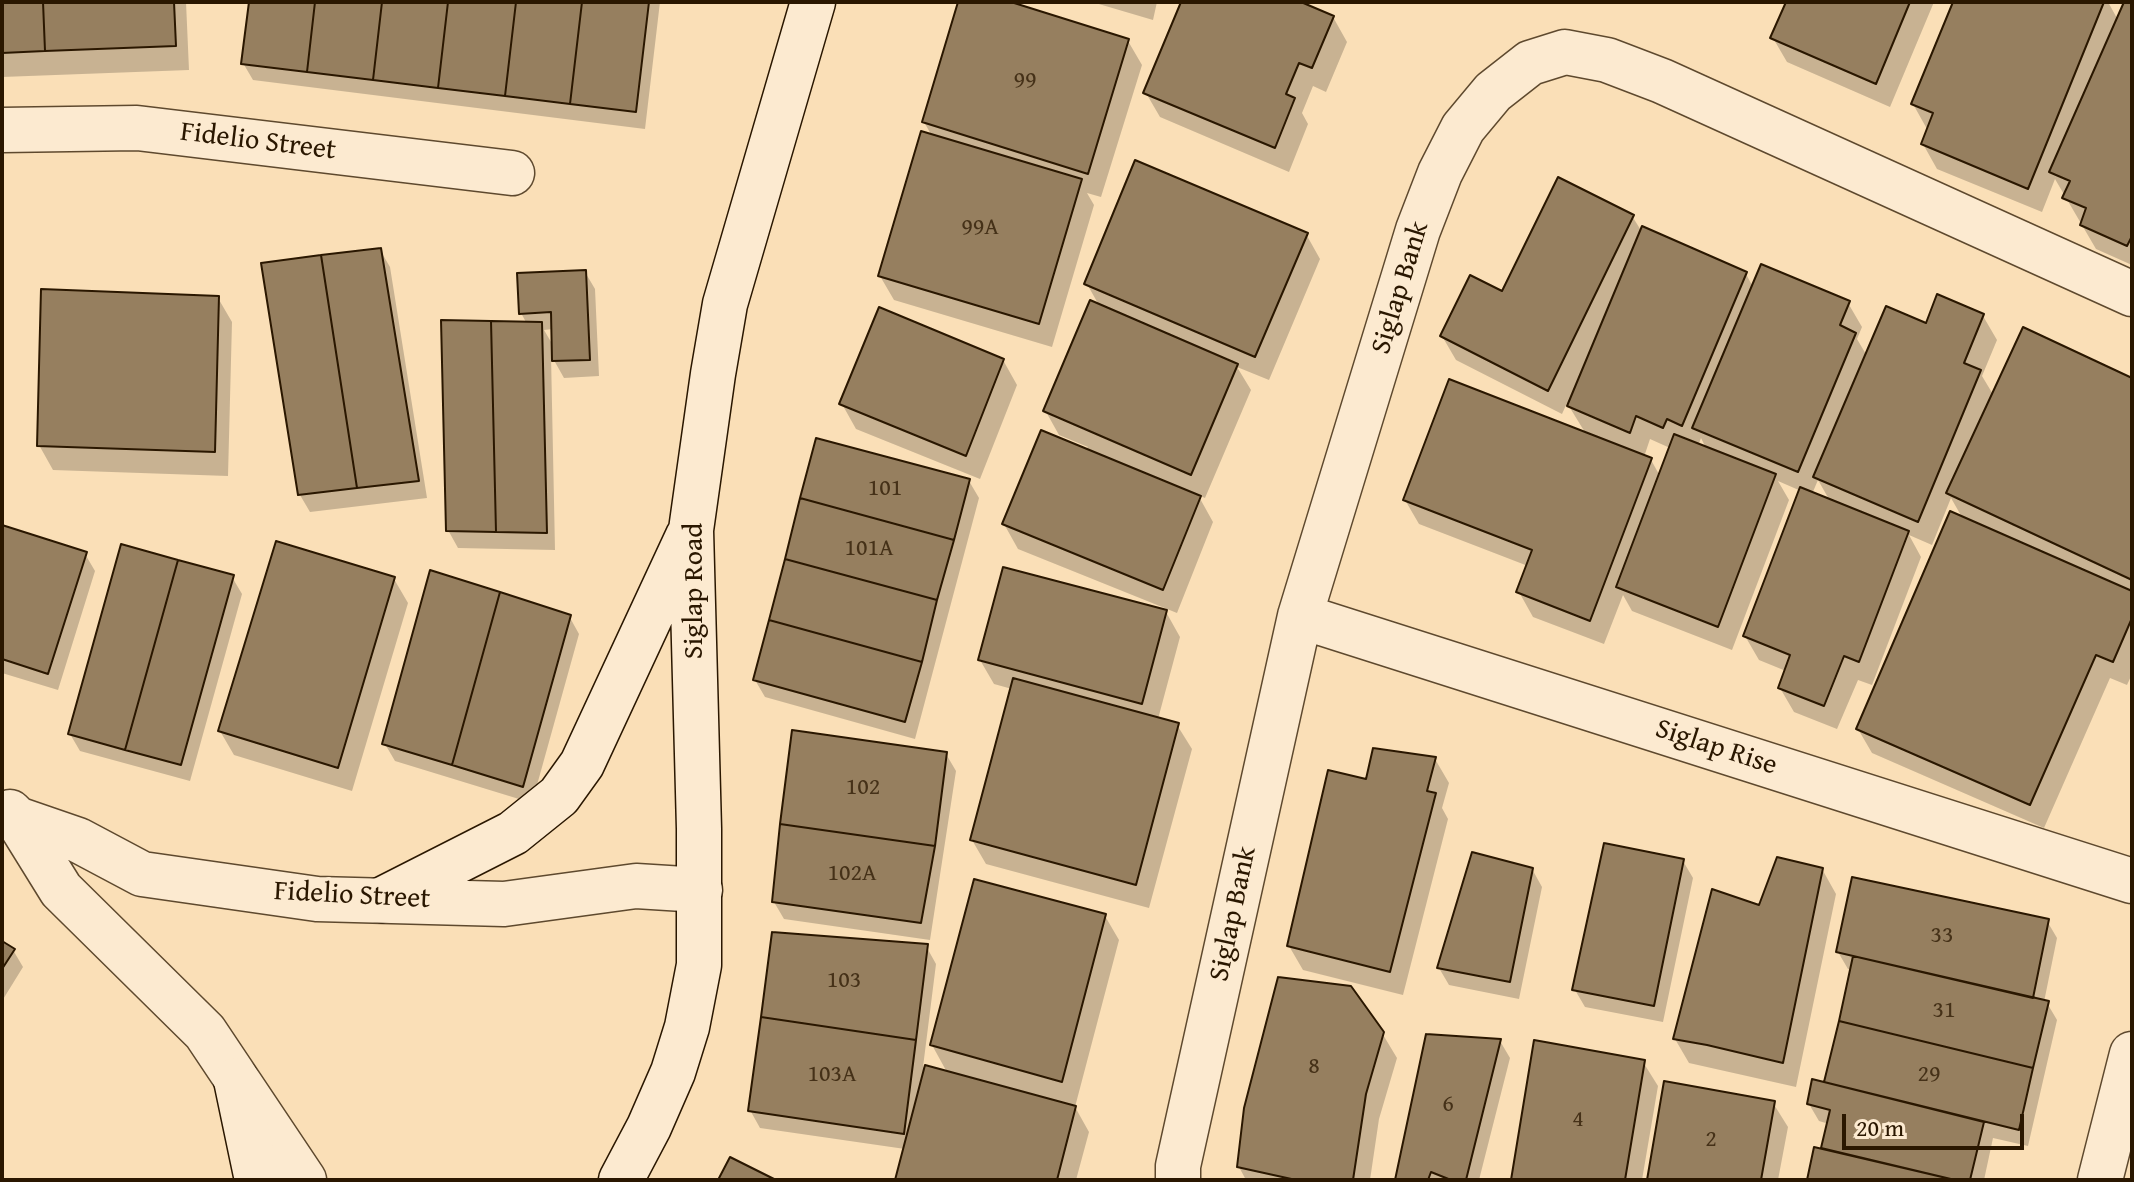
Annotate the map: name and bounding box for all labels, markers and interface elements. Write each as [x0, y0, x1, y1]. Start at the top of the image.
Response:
house number: 99 [1013, 67, 1037, 95]
street label: Fidelio Street [178, 116, 338, 168]
house number: 99A [961, 214, 999, 242]
street label: Siglap Bank [1365, 218, 1437, 358]
house number: 101 [868, 475, 902, 503]
street label: Siglap Road [678, 523, 712, 659]
house number: 101A [844, 535, 894, 563]
street label: Siglap Rise [1651, 713, 1781, 783]
house number: 102 [846, 774, 880, 802]
street label: Siglap Bank [1203, 844, 1265, 984]
house number: 102A [827, 860, 877, 888]
street label: Fidelio Street [273, 875, 431, 917]
house number: 33 [1930, 922, 1954, 950]
house number: 103 [827, 967, 861, 995]
house number: 31 [1932, 997, 1956, 1025]
house number: 8 [1308, 1053, 1320, 1081]
house number: 103A [807, 1061, 857, 1089]
house number: 29 [1917, 1061, 1941, 1089]
house number: 6 [1442, 1091, 1454, 1119]
scale bar [1846, 1098, 2028, 1148]
house number: 4 [1572, 1106, 1584, 1134]
text: 20 m [1856, 1110, 1904, 1145]
house number: 2 [1705, 1126, 1717, 1154]

